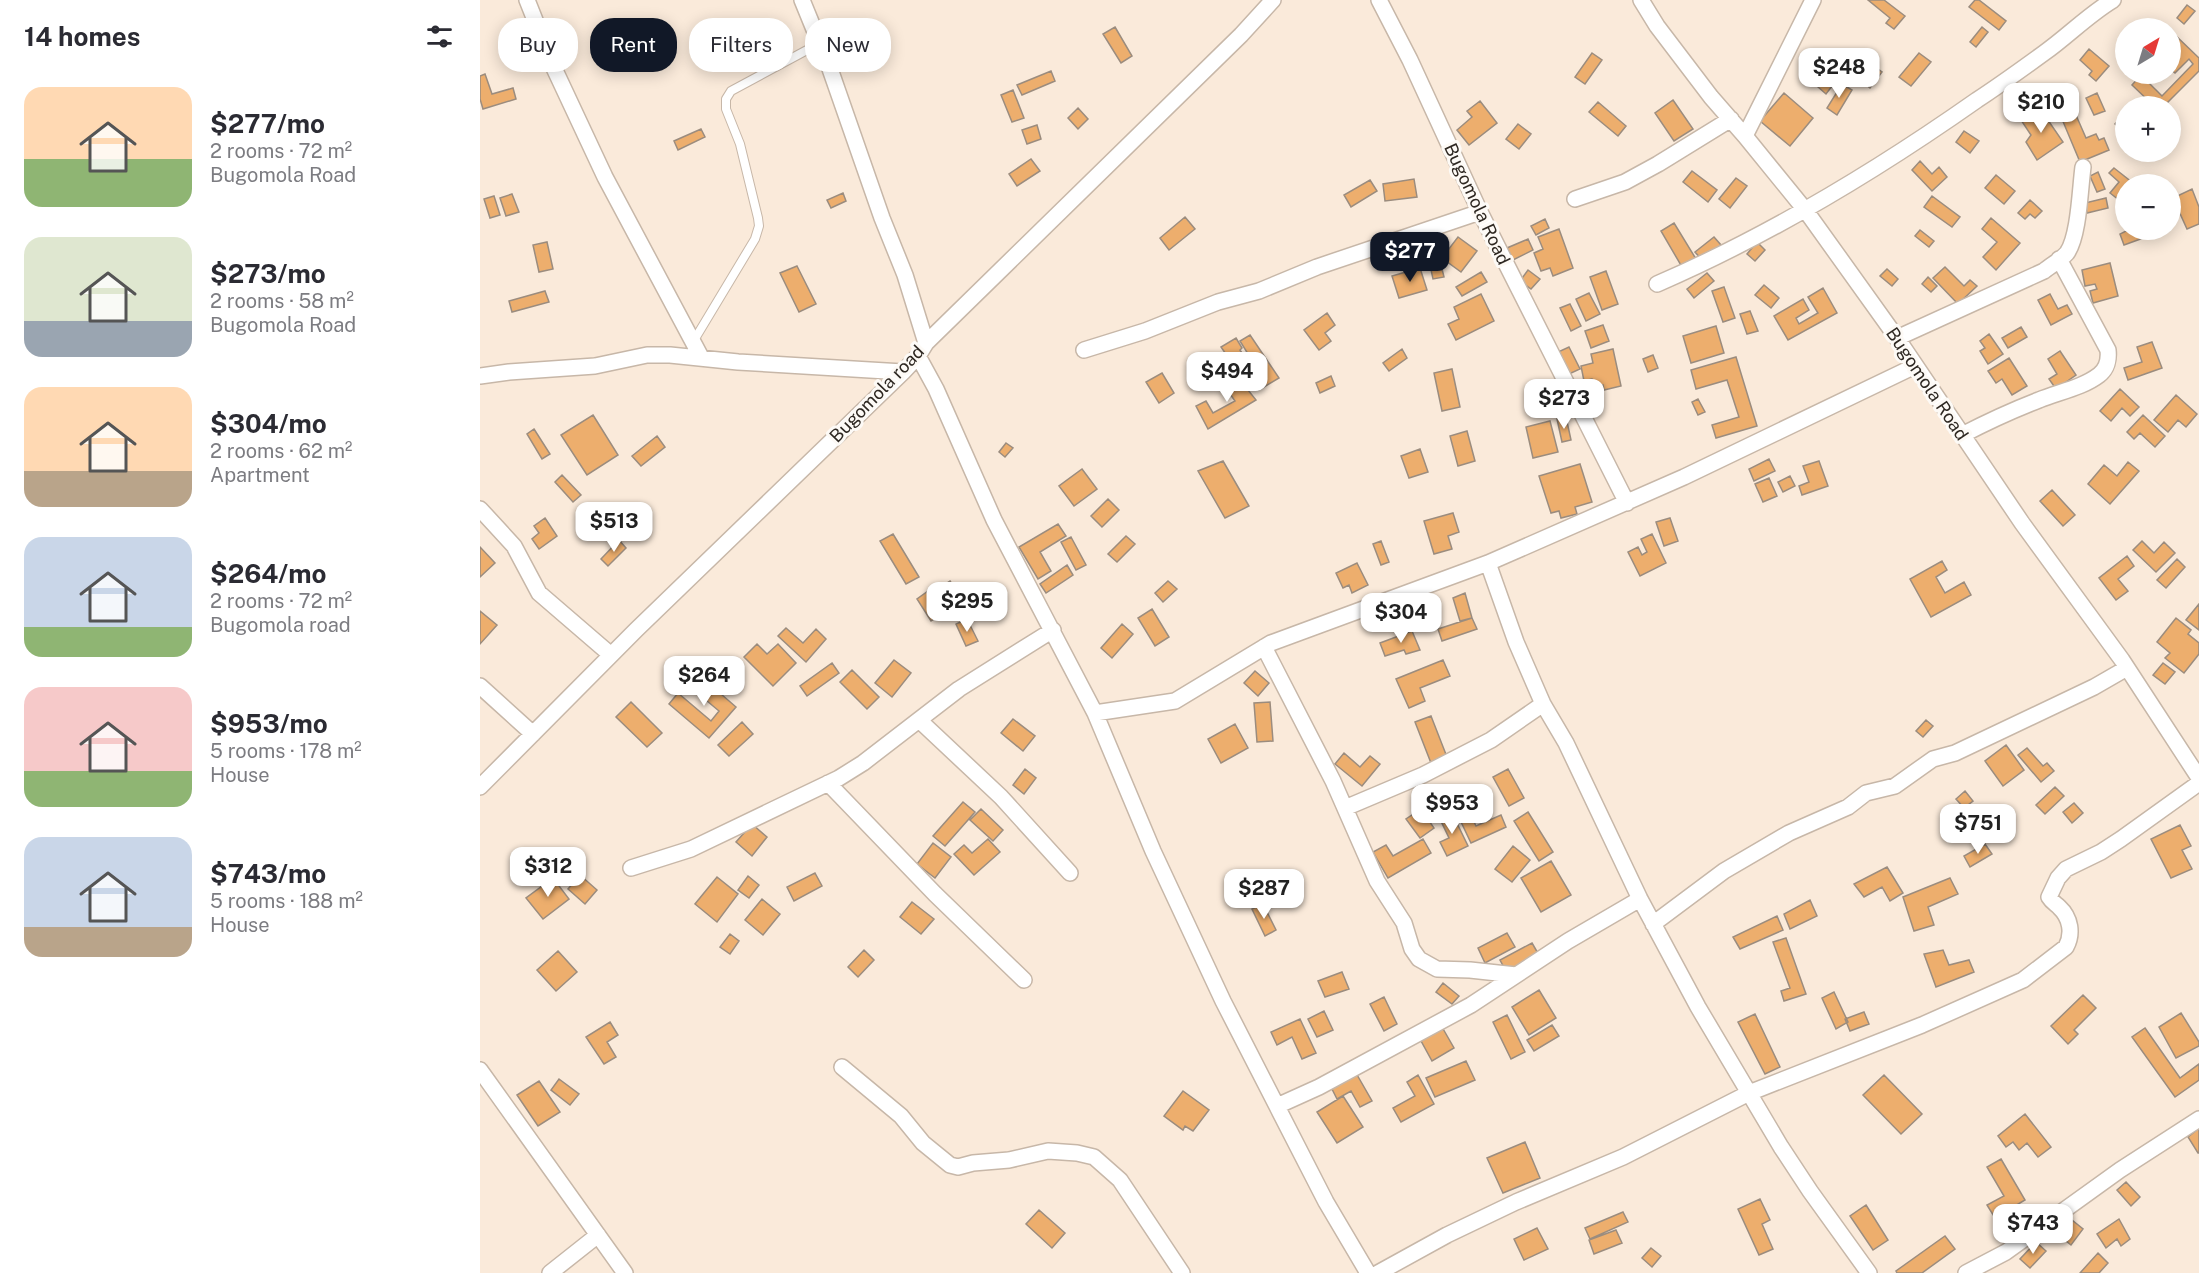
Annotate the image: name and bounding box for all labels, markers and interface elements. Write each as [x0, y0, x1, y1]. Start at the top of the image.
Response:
chip: Buy [498, 18, 578, 72]
chip: Rent [590, 18, 677, 72]
chip: Filters [689, 18, 793, 72]
chip: New [805, 18, 891, 72]
north arrow [2115, 18, 2181, 84]
map controls [2115, 18, 2181, 240]
icon: filters [423, 20, 456, 53]
text: 14 homes [24, 21, 140, 52]
pin: $248 [1803, 48, 1875, 99]
text: $248 [1813, 55, 1865, 79]
pin: $210 [2005, 83, 2077, 134]
text: $210 [2017, 90, 2065, 114]
button: + [2115, 96, 2181, 162]
text: $277/mo [210, 108, 325, 139]
icon: home [72, 111, 144, 183]
text: 2 rooms · 72 m² [210, 139, 352, 163]
street label: Bugomola Road [1440, 140, 1515, 268]
text: Bugomola Road [210, 163, 356, 187]
button: − [2115, 174, 2181, 240]
pin: $277 [1374, 232, 1446, 283]
text: $277 [1384, 239, 1436, 263]
text: $273/mo [210, 258, 326, 289]
icon: home [72, 261, 144, 333]
text: 2 rooms · 58 m² [210, 289, 354, 313]
text: Bugomola Road [210, 313, 356, 337]
street label: Bugomola Road [1882, 323, 1973, 444]
street label: Bugomola road [825, 341, 928, 447]
pin: $494 [1191, 352, 1263, 403]
text: $494 [1201, 359, 1253, 383]
pin: $273 [1528, 379, 1600, 430]
text: $273 [1538, 386, 1590, 410]
text: $304/mo [210, 408, 327, 439]
icon: home [72, 411, 144, 483]
text: 2 rooms · 62 m² [210, 439, 352, 463]
text: Apartment [210, 463, 310, 487]
pin: $513 [578, 502, 650, 553]
text: $513 [590, 509, 638, 533]
text: $264/mo [210, 558, 327, 589]
icon: home [72, 561, 144, 633]
pin: $295 [931, 582, 1003, 633]
text: 2 rooms · 72 m² [210, 589, 352, 613]
text: $295 [941, 589, 994, 613]
pin: $304 [1365, 593, 1437, 644]
text: $304 [1375, 600, 1427, 624]
text: Bugomola road [210, 613, 351, 637]
pin: $264 [668, 656, 740, 707]
text: $264 [678, 663, 730, 687]
text: $953/mo [210, 708, 328, 739]
icon: home [72, 711, 144, 783]
text: 5 rooms · 178 m² [210, 739, 362, 763]
text: House [210, 763, 270, 787]
pin: $953 [1416, 784, 1488, 835]
text: $953 [1425, 791, 1479, 815]
pin: $751 [1942, 804, 2014, 855]
text: $751 [1954, 811, 2002, 835]
pin: $312 [512, 847, 584, 898]
text: $312 [524, 854, 572, 878]
text: $743/mo [210, 858, 326, 889]
icon: home [72, 861, 144, 933]
pin: $287 [1228, 869, 1300, 920]
text: $287 [1238, 876, 1290, 900]
text: 5 rooms · 188 m² [210, 889, 363, 913]
text: House [210, 913, 270, 937]
pin: $743 [1997, 1204, 2069, 1255]
text: $743 [2007, 1211, 2059, 1235]

